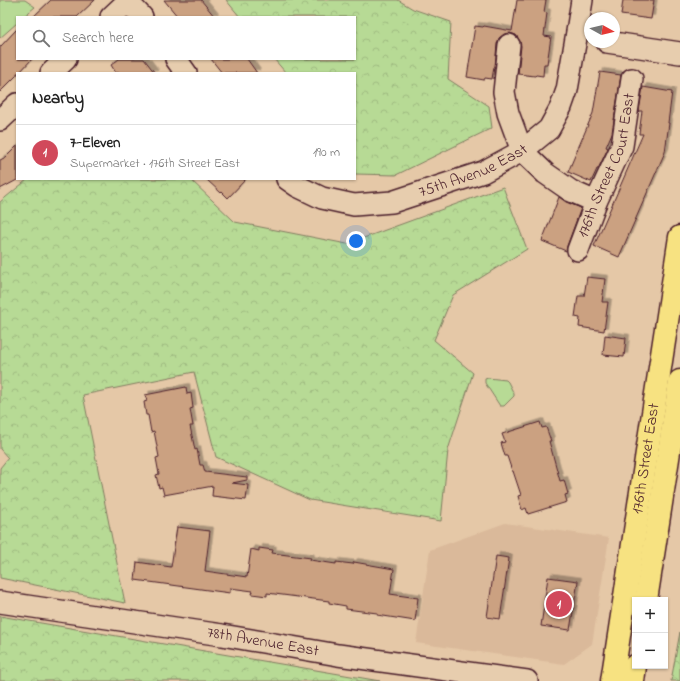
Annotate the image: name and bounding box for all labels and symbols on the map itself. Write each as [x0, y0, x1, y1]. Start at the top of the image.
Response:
north arrow [584, 12, 620, 48]
street label: 176th Street Court East [572, 91, 642, 241]
street label: 75th Avenue East [416, 138, 534, 204]
your location [346, 231, 366, 251]
street label: 176th Street East [626, 401, 666, 516]
pin: 1 [546, 589, 572, 619]
street label: 78th Avenue East [205, 621, 321, 664]

